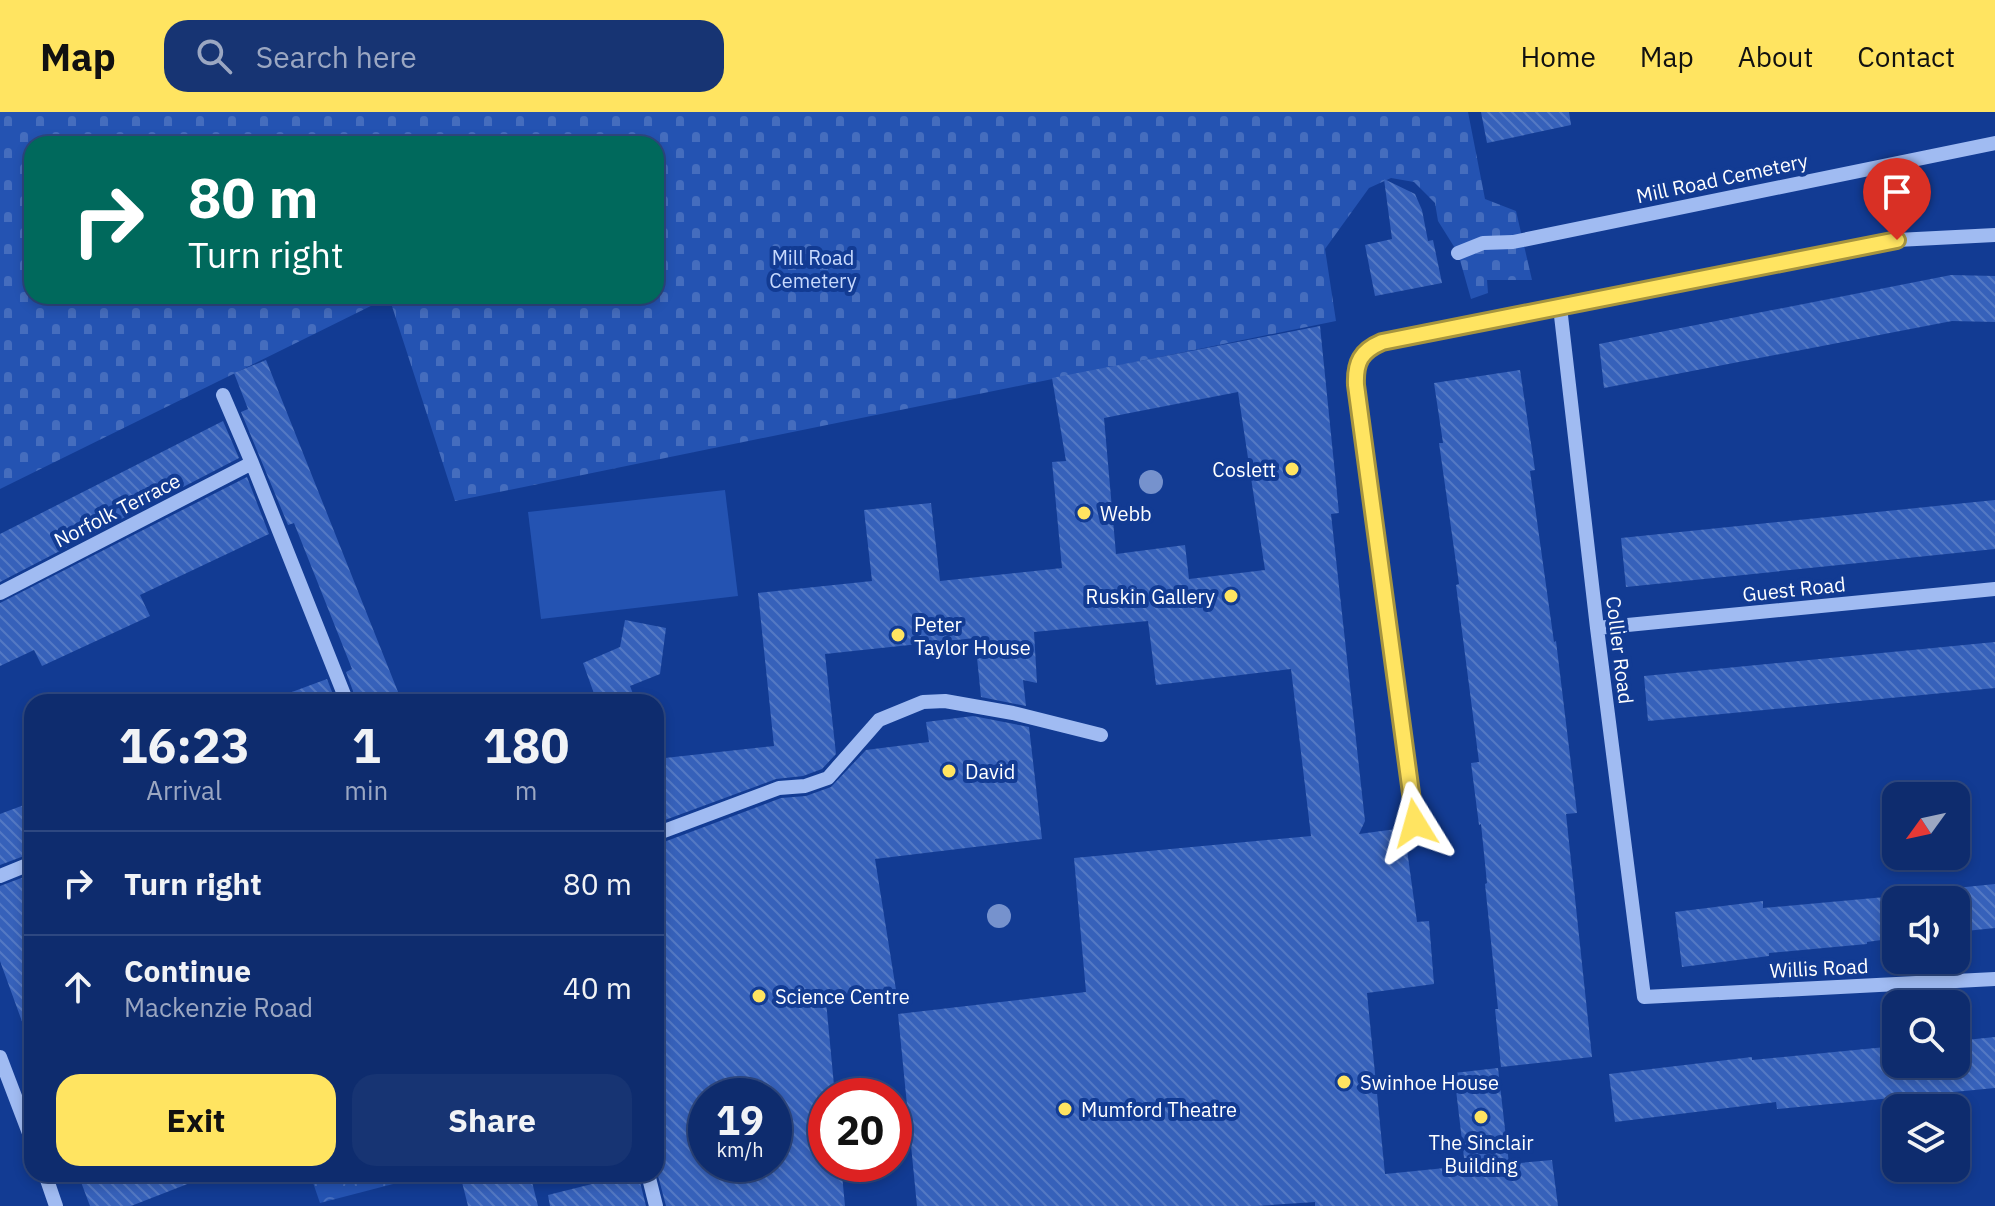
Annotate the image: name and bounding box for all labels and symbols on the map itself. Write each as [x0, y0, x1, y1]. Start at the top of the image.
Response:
street label: Mill Road Cemetery [1634, 147, 1810, 209]
pin [1863, 158, 1931, 240]
park label: Mill Road Cemetery [769, 244, 857, 294]
place label: Coslett [1212, 456, 1276, 483]
marker: Coslett [1283, 460, 1301, 478]
street label: Norfolk Terrace [49, 467, 185, 553]
place label: Webb [1100, 500, 1152, 527]
marker: Webb [1075, 504, 1093, 522]
street label: Guest Road [1741, 570, 1847, 608]
place label: Ruskin Gallery [1086, 583, 1215, 610]
marker: Ruskin Gallery [1222, 587, 1240, 605]
street label: Collier Road [1600, 595, 1640, 705]
place label: Peter Taylor House [914, 611, 1031, 661]
marker: Peter Taylor House [889, 626, 907, 644]
place label: David [965, 758, 1015, 785]
marker: David [940, 762, 958, 780]
position arrow [1373, 781, 1457, 865]
north arrow [1882, 782, 1970, 870]
street label: Willis Road [1769, 952, 1869, 984]
place label: Science Centre [775, 983, 910, 1010]
marker: Science Centre [750, 987, 768, 1005]
place label: Swinhoe House [1360, 1069, 1499, 1096]
marker: Swinhoe House [1335, 1073, 1353, 1091]
speed limit sign: 20 [808, 1078, 912, 1182]
place label: Mumford Theatre [1081, 1096, 1237, 1123]
marker: Mumford Theatre [1056, 1100, 1074, 1118]
marker: The Sinclair Building [1472, 1108, 1490, 1126]
place label: The Sinclair Building [1429, 1129, 1534, 1179]

